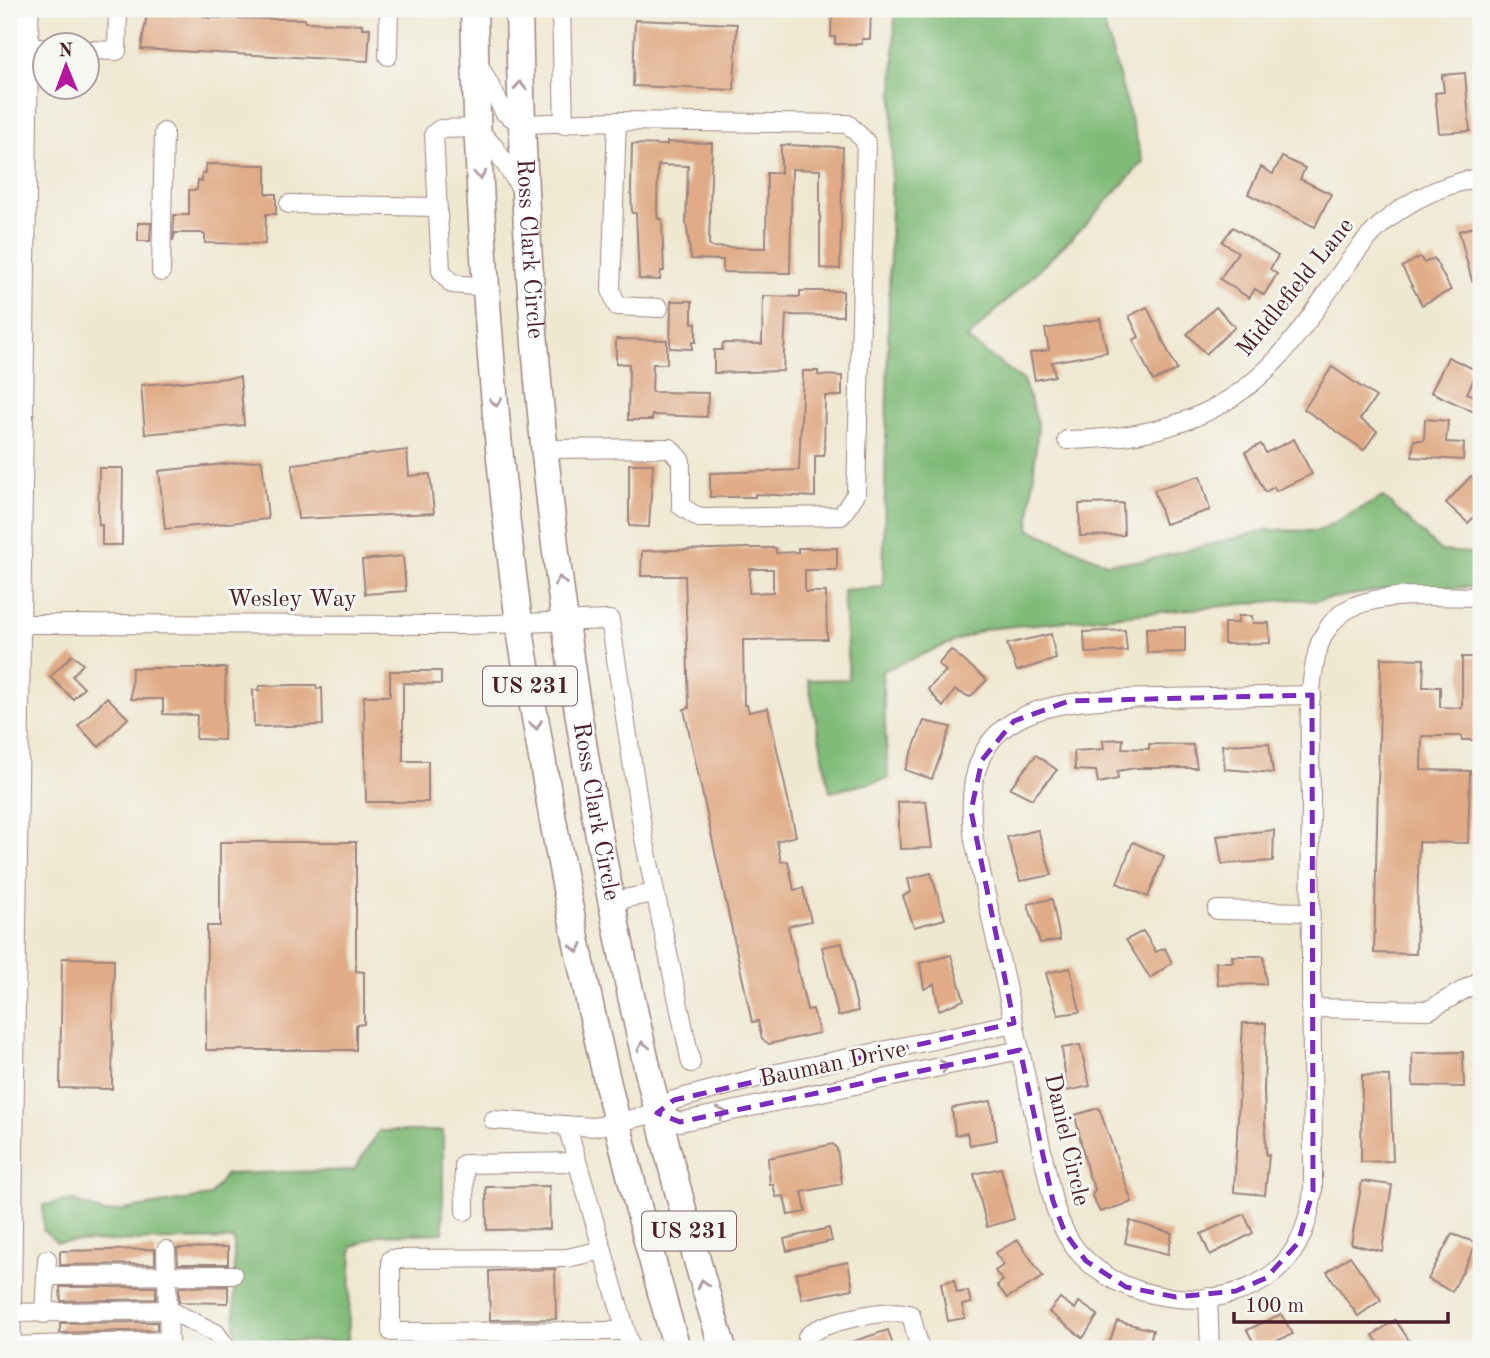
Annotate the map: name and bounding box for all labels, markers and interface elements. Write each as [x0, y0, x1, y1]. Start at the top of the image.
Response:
north arrow [32, 32, 102, 102]
text: N [58, 42, 74, 61]
one-way arrow [513, 80, 528, 91]
street label: Ross Clark Circle [511, 158, 546, 340]
one-way arrow [472, 170, 487, 181]
street label: Middlefield Lane [1233, 214, 1359, 362]
one-way arrow [488, 396, 503, 408]
one-way arrow [552, 575, 567, 587]
street label: Wesley Way [227, 588, 357, 612]
road number: US 231 [483, 666, 577, 706]
one-way arrow [528, 719, 543, 731]
street label: Ross Clark Circle [568, 721, 623, 903]
one-way arrow [568, 942, 583, 954]
street label: Bauman Drive [757, 1038, 909, 1092]
one-way arrow [637, 1040, 652, 1052]
one-way arrow [939, 1059, 951, 1074]
street label: Daniel Circle [1039, 1072, 1093, 1208]
one-way arrow [716, 1107, 728, 1122]
road number: US 231 [642, 1212, 736, 1250]
one-way arrow [697, 1278, 712, 1290]
scale bar [1234, 1281, 1448, 1325]
text: 100 m [1245, 1296, 1304, 1317]

